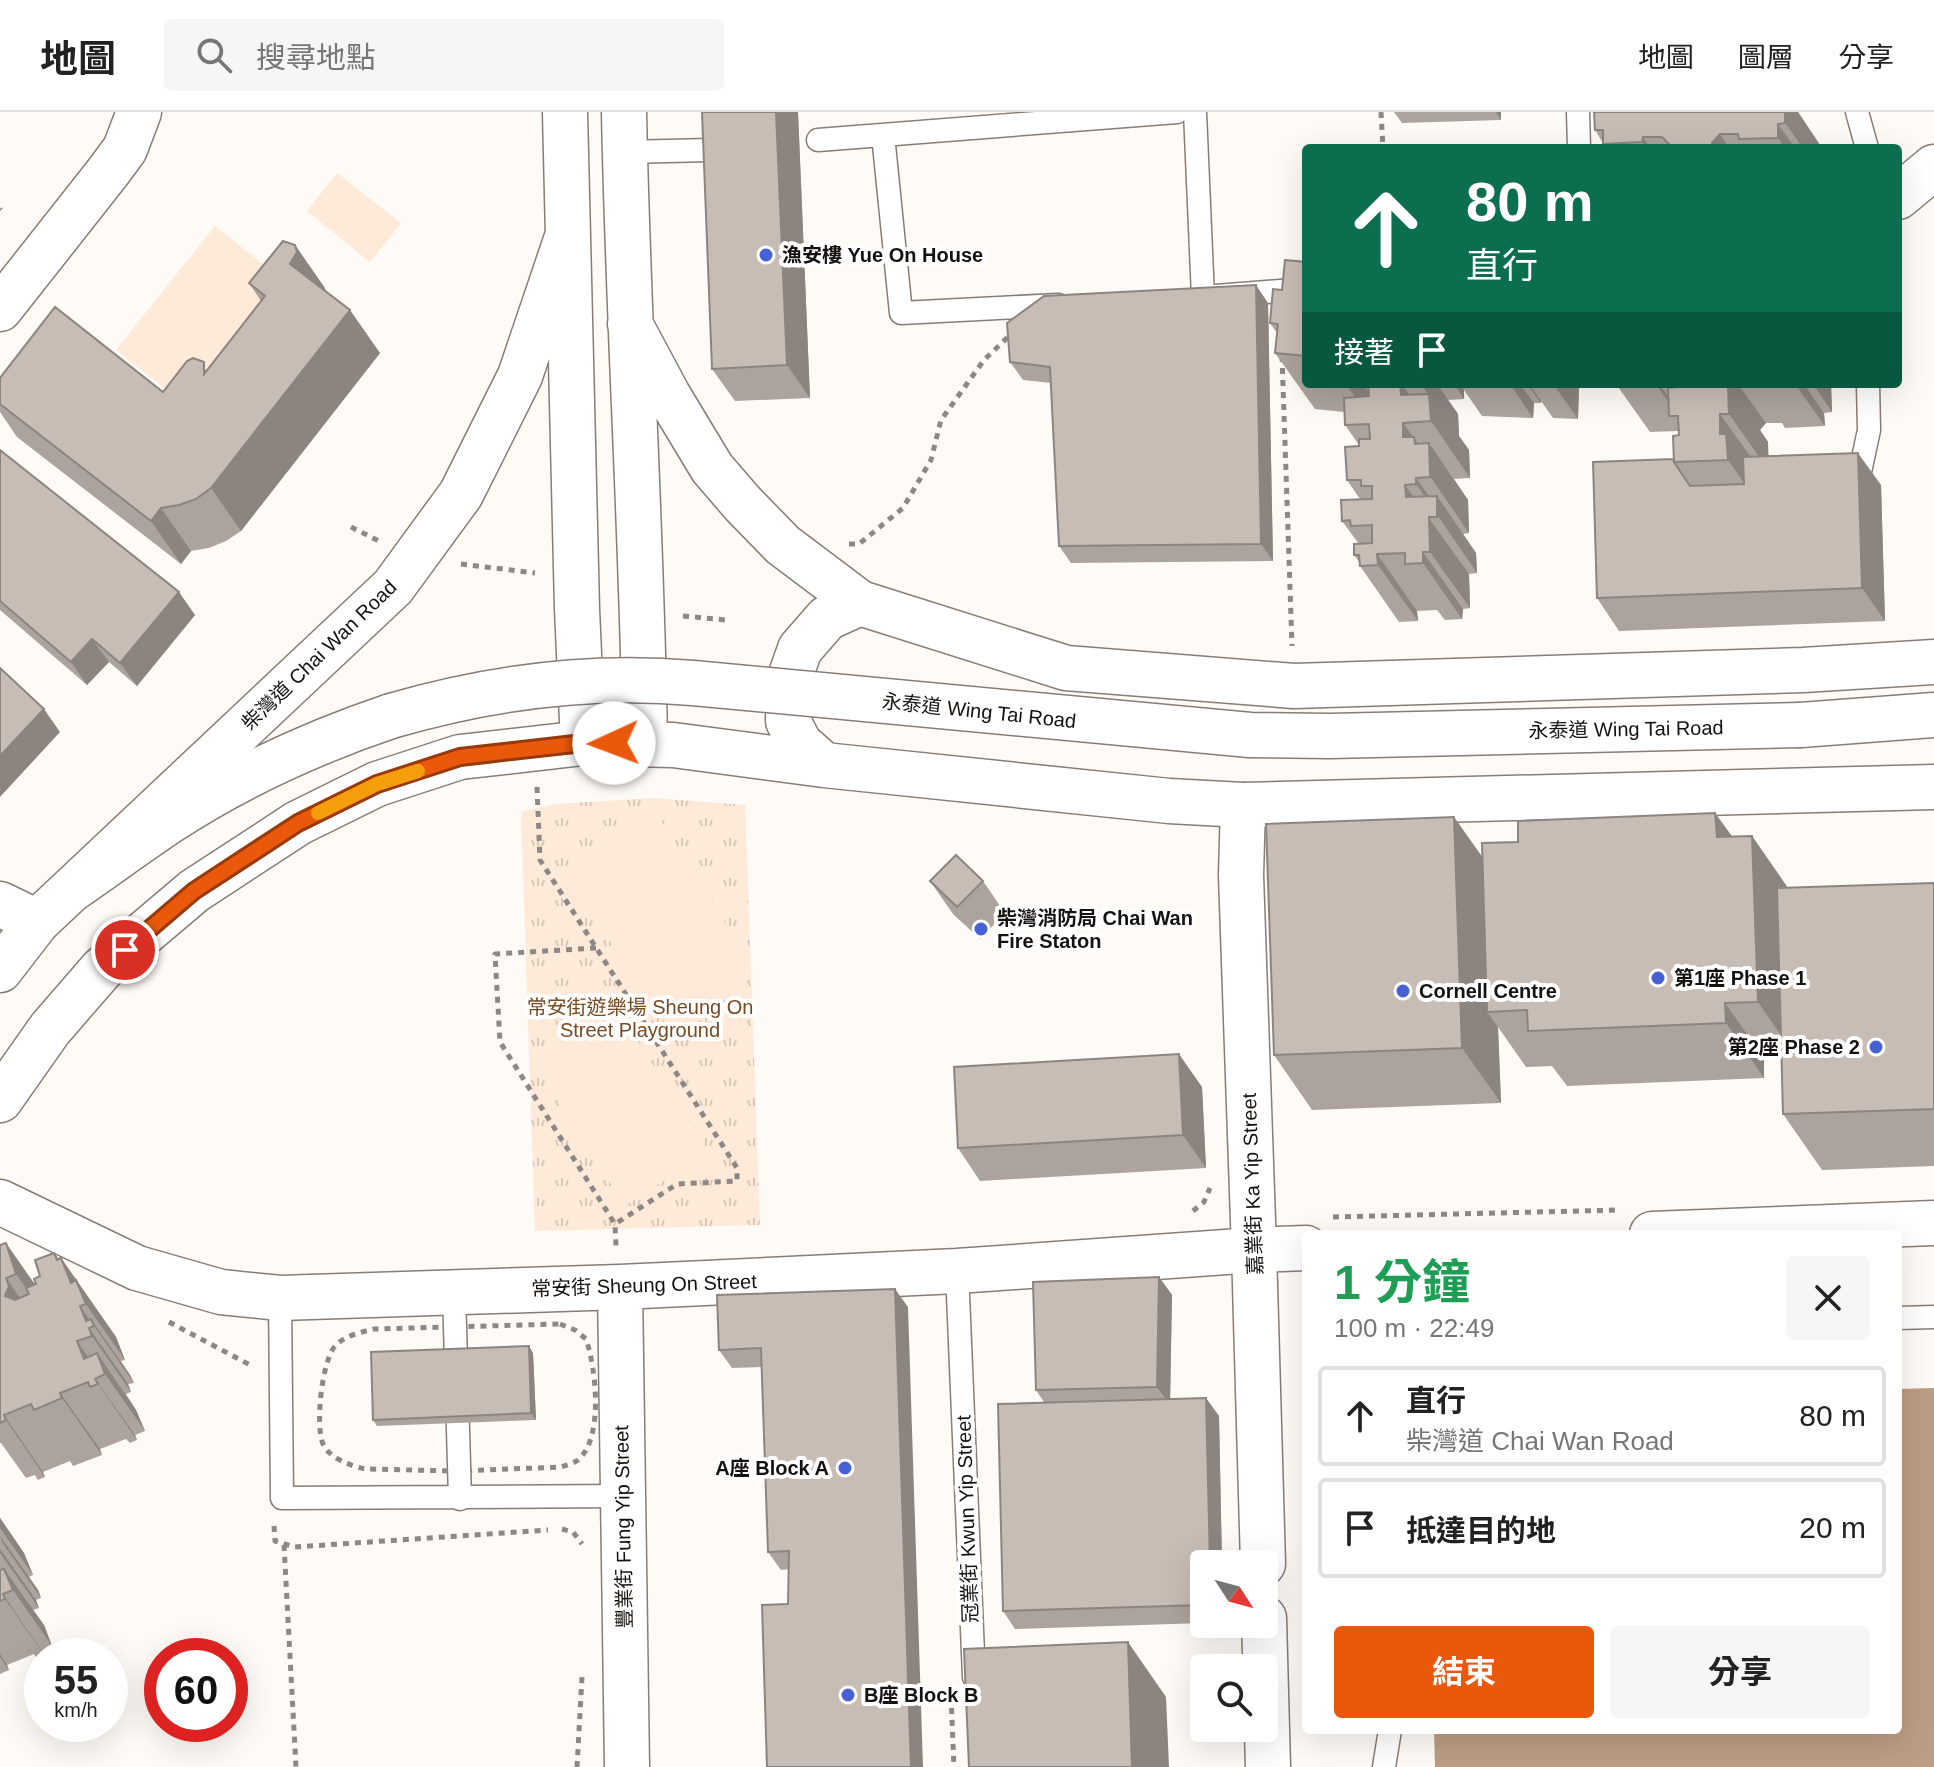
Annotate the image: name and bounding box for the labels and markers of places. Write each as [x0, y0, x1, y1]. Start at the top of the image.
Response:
place label: 漁安樓 Yue On House [782, 244, 983, 266]
marker: 漁安樓 Yue On House [757, 246, 775, 264]
place label: 柴灣消防局 Chai Wan Fire Staton [997, 907, 1193, 952]
pin [91, 916, 159, 984]
marker: 柴灣消防局 Chai Wan Fire Staton [972, 920, 990, 938]
place label: 第1座 Phase 1 [1674, 967, 1806, 989]
marker: 第1座 Phase 1 [1649, 969, 1667, 987]
place label: Cornell Centre [1419, 980, 1557, 1002]
marker: Cornell Centre [1394, 982, 1412, 1000]
place label: 第2座 Phase 2 [1728, 1036, 1860, 1058]
marker: 第2座 Phase 2 [1867, 1038, 1885, 1056]
place label: A座 Block A [715, 1457, 829, 1479]
marker: A座 Block A [836, 1459, 854, 1477]
place label: B座 Block B [864, 1684, 978, 1706]
marker: B座 Block B [839, 1686, 857, 1704]

